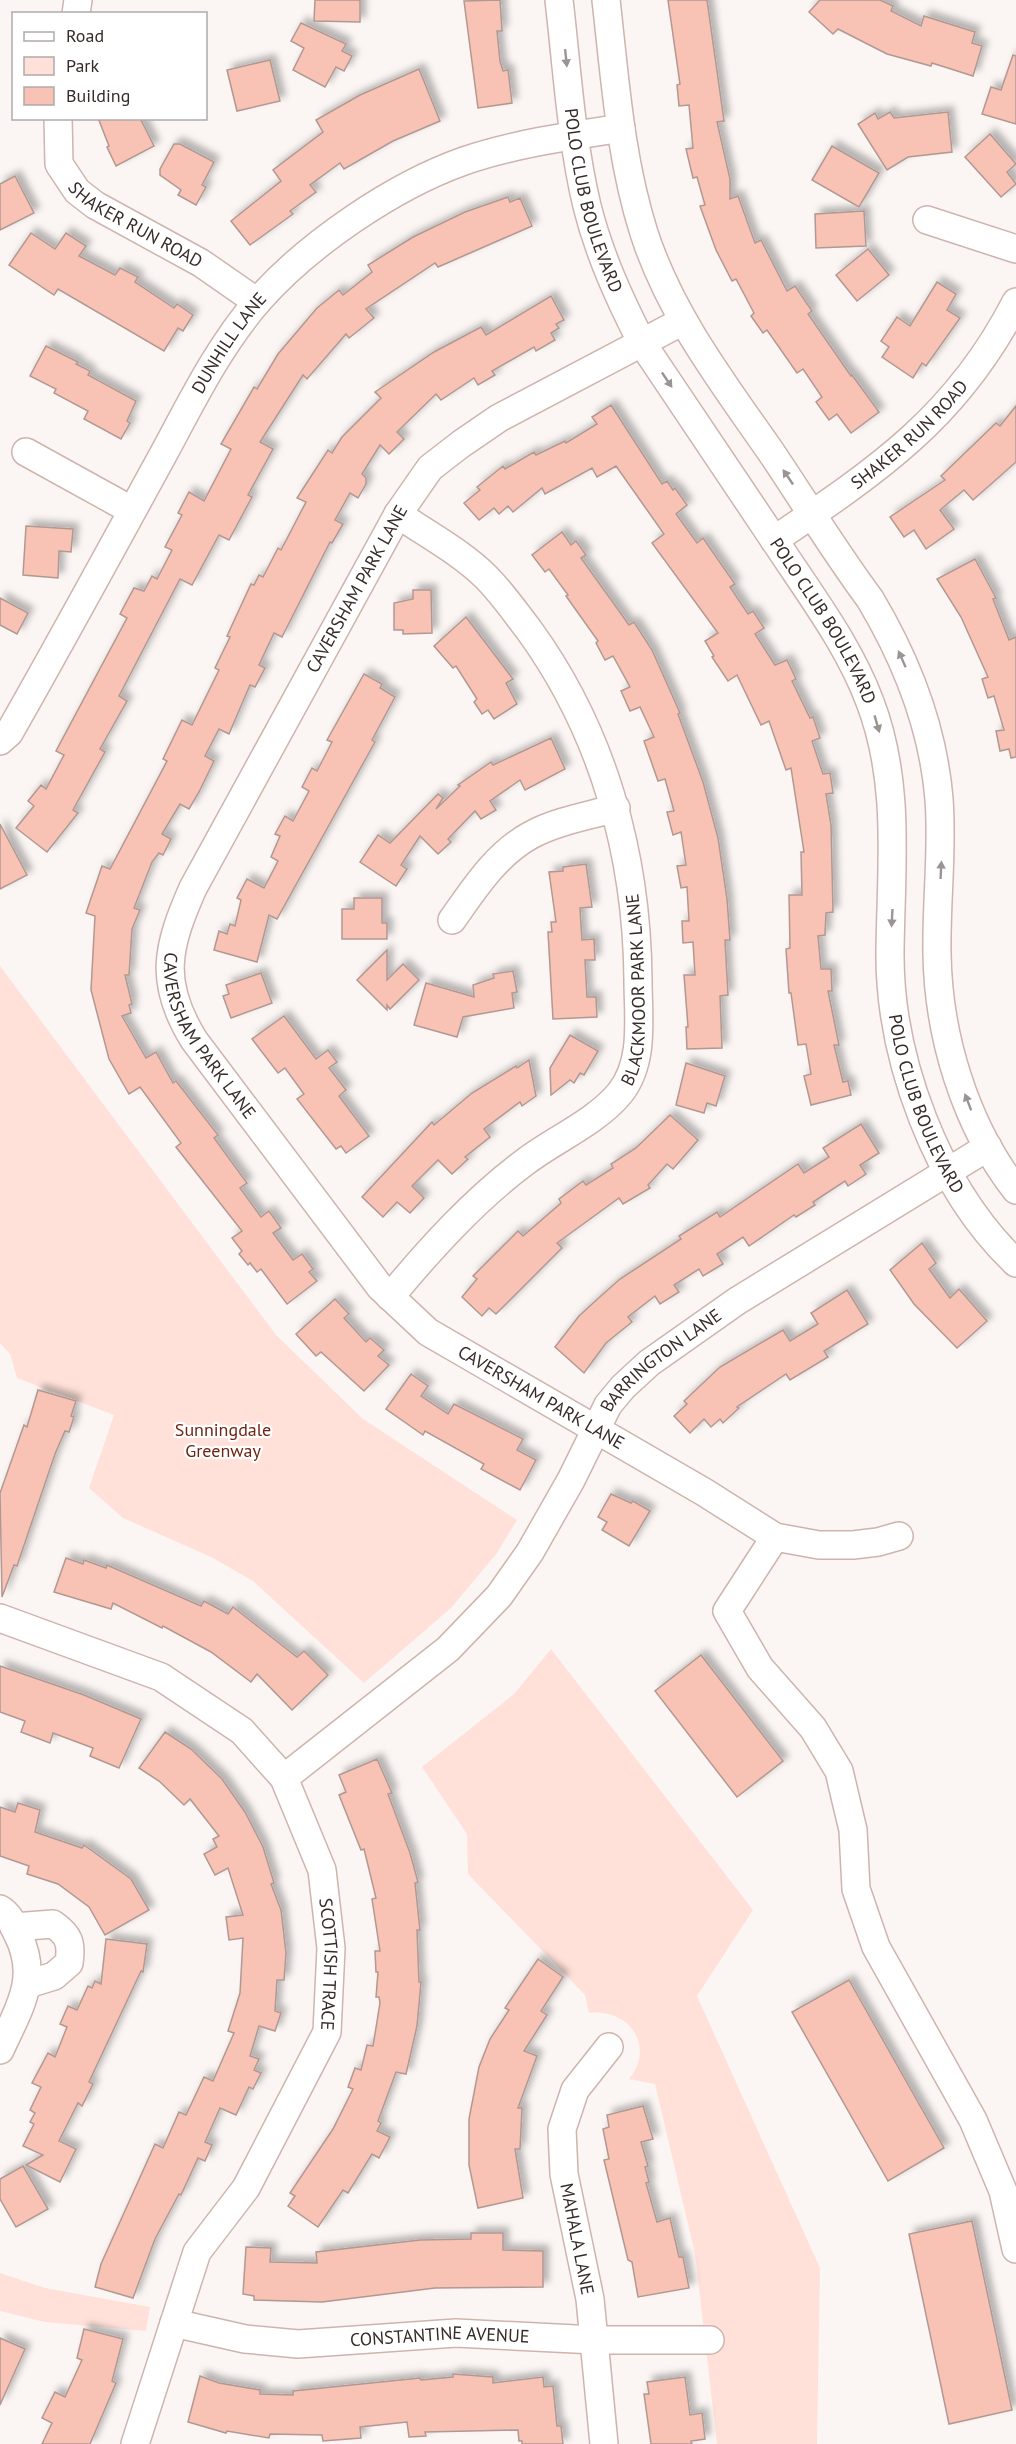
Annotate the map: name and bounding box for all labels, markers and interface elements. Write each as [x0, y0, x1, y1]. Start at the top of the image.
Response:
legend [12, 12, 207, 120]
text: Road [66, 24, 104, 47]
one-way arrow [561, 49, 571, 68]
text: Park [66, 54, 99, 77]
text: Building [66, 84, 130, 107]
street label: POLO CLUB BOULEVARD [560, 107, 628, 296]
street label: SHAKER RUN ROAD [63, 177, 207, 273]
street label: DUNHILL LANE [186, 287, 271, 397]
one-way arrow [661, 372, 672, 388]
street label: SHAKER RUN ROAD [846, 375, 973, 494]
one-way arrow [782, 469, 793, 485]
street label: CAVERSHAM PARK LANE [301, 501, 412, 677]
street label: POLO CLUB BOULEVARD [765, 533, 882, 707]
one-way arrow [898, 651, 907, 668]
one-way arrow [873, 715, 882, 733]
one-way arrow [936, 860, 945, 879]
street label: BLACKMOOR PARK LANE [615, 893, 650, 1089]
one-way arrow [887, 908, 896, 927]
street label: CAVERSHAM PARK LANE [159, 951, 261, 1123]
street label: POLO CLUB BOULEVARD [884, 1012, 969, 1197]
one-way arrow [963, 1093, 973, 1111]
street label: BARRINGTON LANE [595, 1304, 726, 1415]
street label: CAVERSHAM PARK LANE [454, 1340, 629, 1454]
park label: Sunningdale Greenway [175, 1418, 271, 1462]
street label: SCOTTISH TRACE [314, 1897, 343, 2031]
street label: MAHALA LANE [555, 2181, 600, 2297]
street label: CONSTANTINE AVENUE [349, 2321, 530, 2351]

